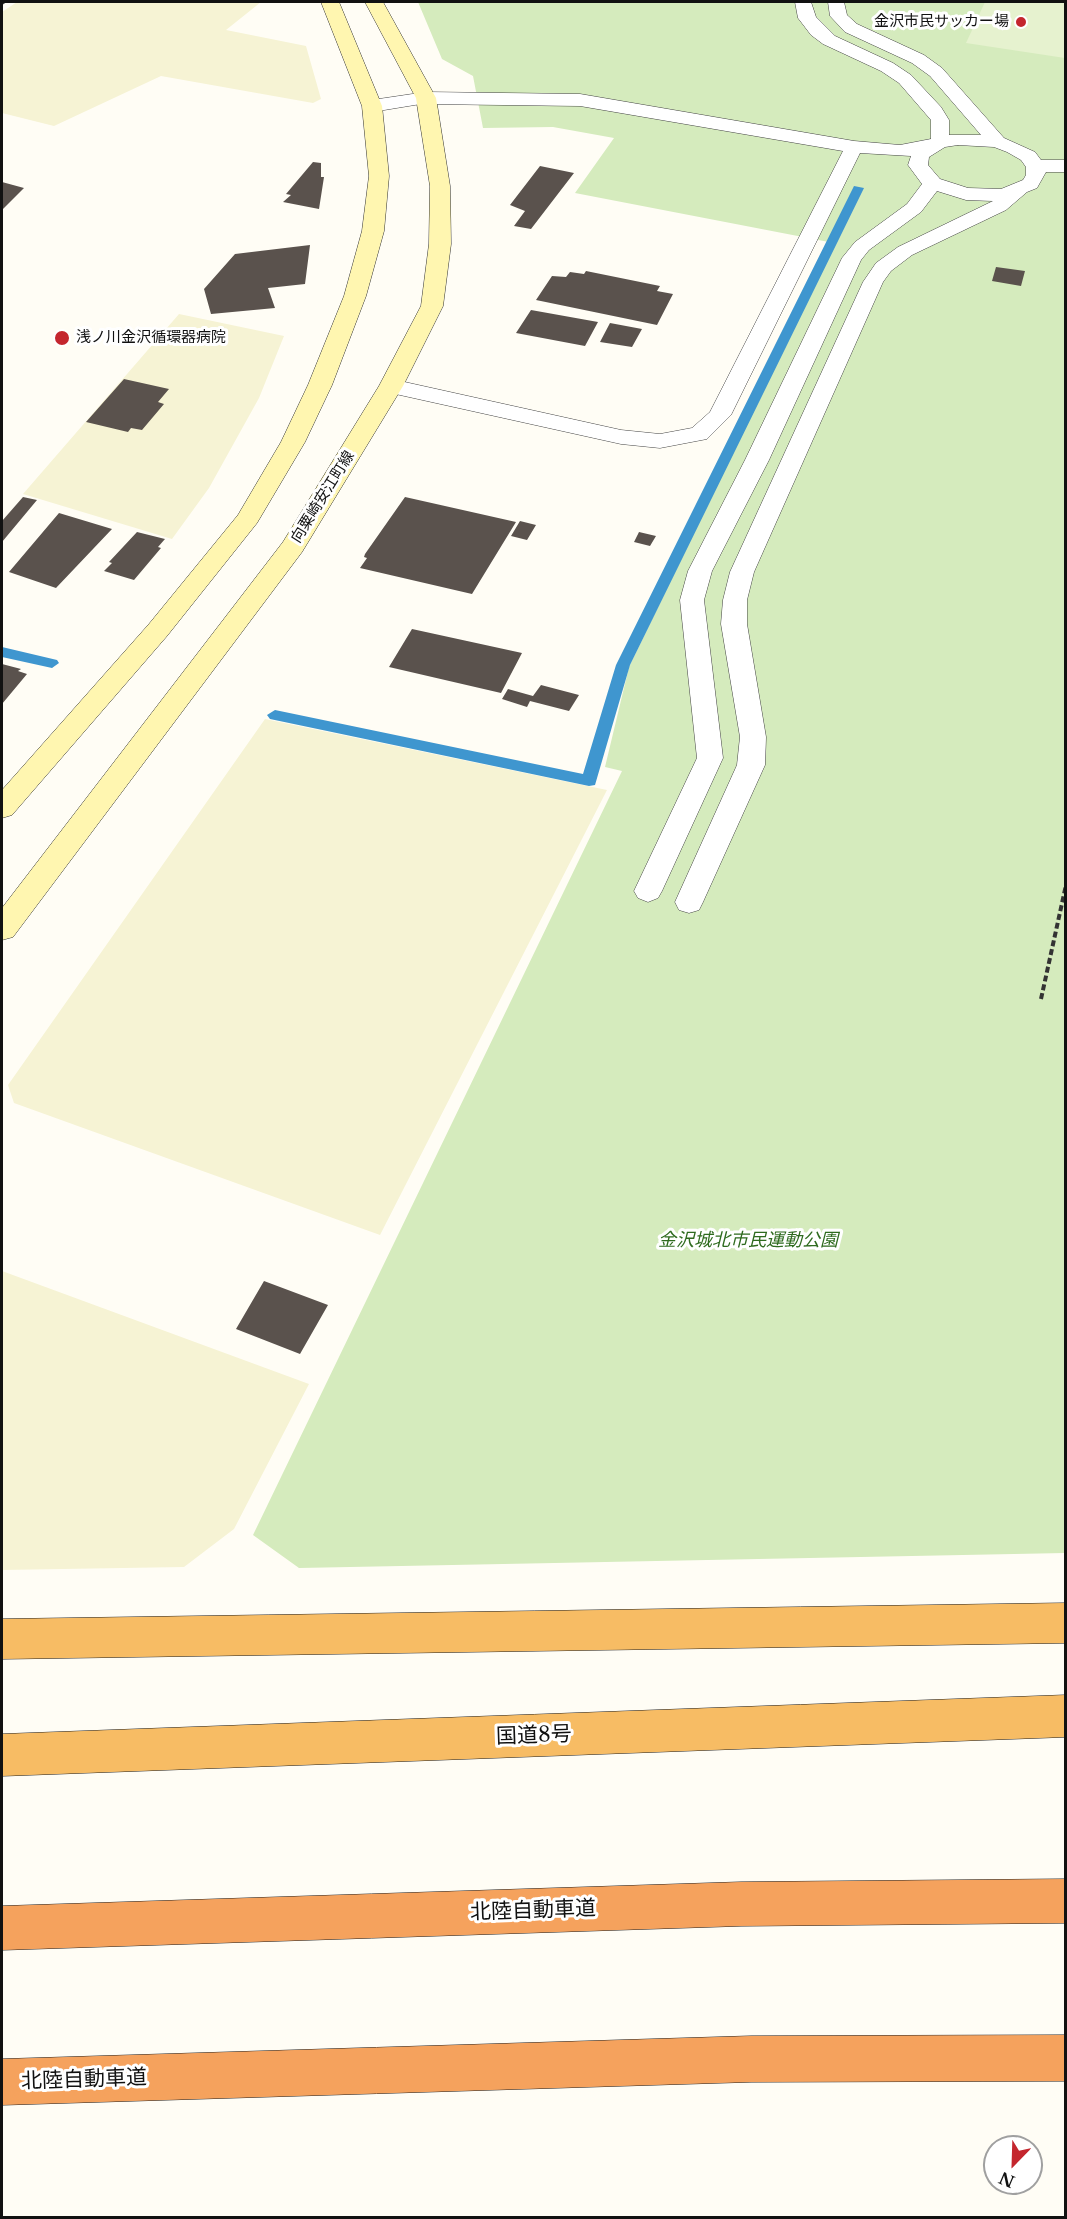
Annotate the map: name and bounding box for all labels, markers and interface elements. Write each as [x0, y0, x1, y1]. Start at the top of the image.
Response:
place label: 金沢市民サッカー場 [874, 13, 1009, 31]
marker: 金沢市民サッカー場 [1014, 15, 1028, 29]
marker: 浅ノ川金沢循環器病院 [53, 329, 71, 347]
place label: 浅ノ川金沢循環器病院 [76, 329, 226, 347]
street label: 向粟崎安江町線 [288, 448, 358, 546]
park label: 金沢城北市民運動公園 [658, 1230, 838, 1252]
street label: 国道8号 [496, 1722, 572, 1750]
street label: 北陸自動車道 [470, 1896, 596, 1926]
street label: 北陸自動車道 [21, 2065, 147, 2095]
north arrow [983, 2135, 1043, 2195]
text: N [996, 2168, 1018, 2192]

